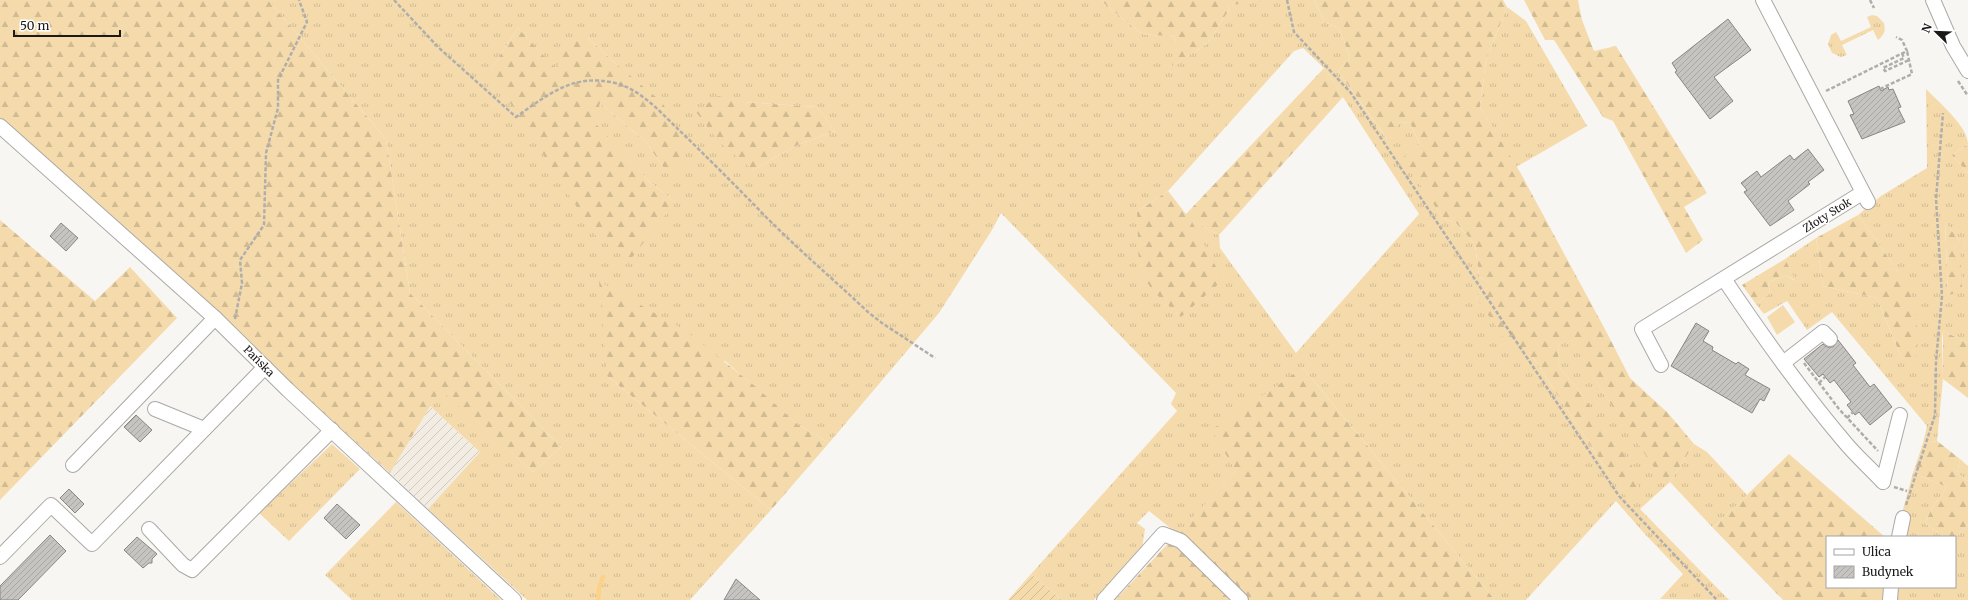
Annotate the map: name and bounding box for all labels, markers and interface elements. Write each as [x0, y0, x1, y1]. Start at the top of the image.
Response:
scale bar [14, 12, 120, 38]
north arrow [1916, 12, 1956, 52]
text: 50 m [20, 18, 49, 33]
text: N [1919, 21, 1935, 35]
street label: Złoty Stok [1800, 195, 1854, 235]
street label: Pańska [241, 343, 278, 380]
legend [1826, 536, 1956, 588]
text: Ulica [1862, 544, 1891, 559]
text: Budynek [1862, 564, 1914, 579]

